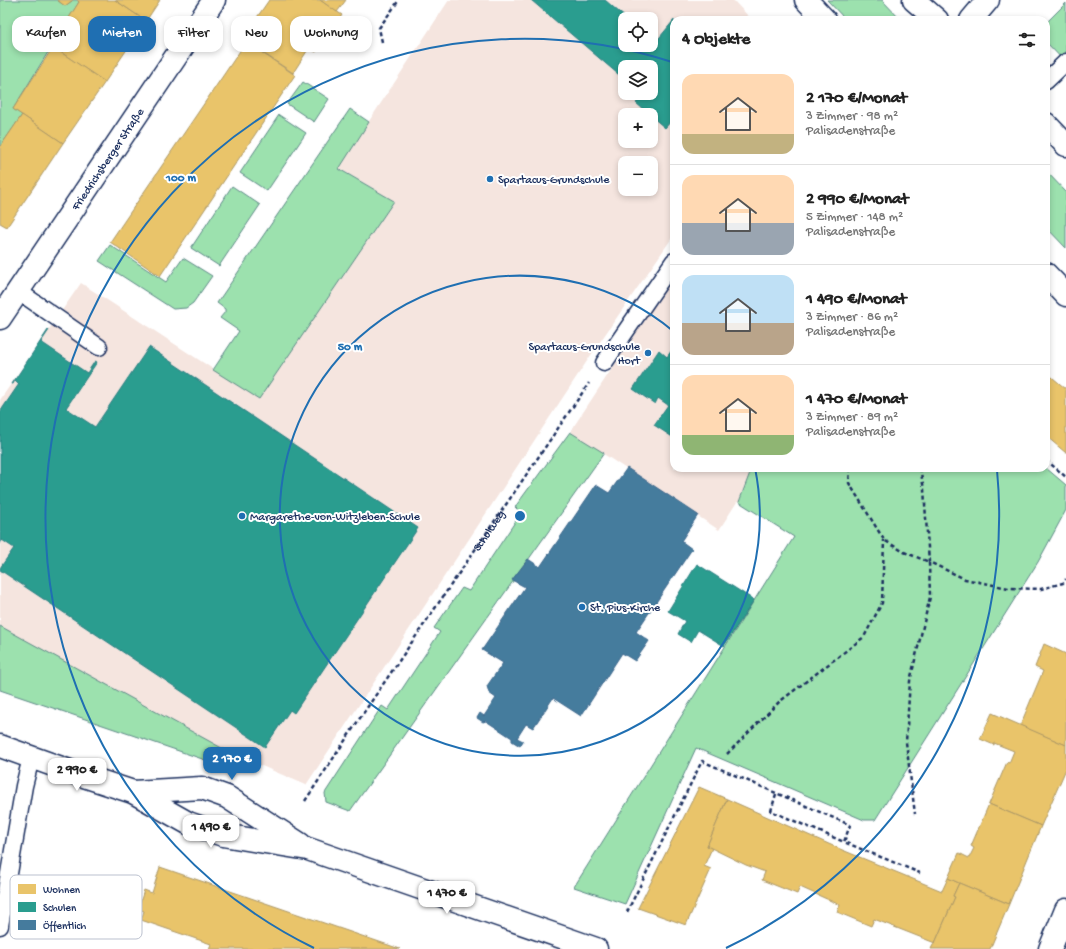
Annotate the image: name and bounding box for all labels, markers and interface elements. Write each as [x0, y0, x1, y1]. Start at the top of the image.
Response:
map controls [618, 12, 658, 196]
button: locate [618, 12, 658, 52]
chip: Kaufen [12, 16, 80, 52]
chip: Mieten [88, 16, 156, 52]
chip: Filter [164, 16, 223, 52]
chip: Neu [231, 16, 282, 52]
chip: Wohnung [290, 16, 372, 52]
icon: filters [1016, 29, 1038, 51]
text: 4 Objekte [682, 30, 750, 50]
button: layers [618, 60, 658, 100]
text: 2 170 €/Monat [806, 89, 907, 109]
icon: home [714, 90, 762, 138]
street label: Friedrichsberger Straße [69, 106, 149, 214]
button: + [618, 108, 658, 148]
text: 3 Zimmer · 98 m² [806, 109, 898, 124]
text: Palisadenstraße [806, 124, 895, 139]
button: − [618, 156, 658, 196]
text: 100 m [165, 172, 196, 186]
marker: Spartacus-Grundschule [485, 174, 495, 184]
place label: Spartacus-Grundschule [498, 174, 610, 188]
text: 2 990 €/Monat [806, 190, 908, 210]
icon: home [714, 191, 762, 239]
text: 5 Zimmer · 148 m² [806, 210, 903, 225]
text: Palisadenstraße [806, 225, 895, 240]
text: 1 490 €/Monat [806, 290, 906, 310]
icon: home [714, 291, 762, 339]
text: 3 Zimmer · 86 m² [806, 310, 898, 325]
text: Palisadenstraße [806, 325, 895, 340]
text: 50 m [338, 341, 363, 355]
place label: Spartacus-Grundschule Hort [529, 341, 641, 369]
marker: Spartacus-Grundschule Hort [643, 348, 653, 358]
text: 1 470 €/Monat [806, 390, 907, 410]
icon: home [714, 391, 762, 439]
text: 3 Zimmer · 89 m² [806, 410, 898, 425]
text: Palisadenstraße [806, 425, 895, 440]
street label: Schulweg [471, 508, 509, 555]
centre of rings [513, 509, 527, 523]
marker: Margarethe-von-Witzleben-Schule [237, 511, 247, 521]
place label: Margarethe-von-Witzleben-Schule [250, 511, 421, 525]
marker: St. Pius-Kirche [577, 602, 587, 612]
place label: St. Pius-Kirche [590, 602, 661, 616]
pin: 2 170 € [195, 747, 269, 781]
text: 2 170 € [212, 752, 252, 767]
pin: 2 990 € [40, 758, 114, 792]
text: 2 990 € [57, 763, 97, 778]
pin: 1 490 € [174, 815, 248, 849]
text: 1 490 € [191, 820, 231, 835]
legend [10, 875, 142, 939]
pin: 1 470 € [410, 881, 484, 915]
text: Wohnen [43, 885, 81, 897]
text: 1 470 € [427, 886, 467, 901]
text: Schulen [43, 903, 77, 915]
text: Öffentlich [43, 920, 86, 933]

